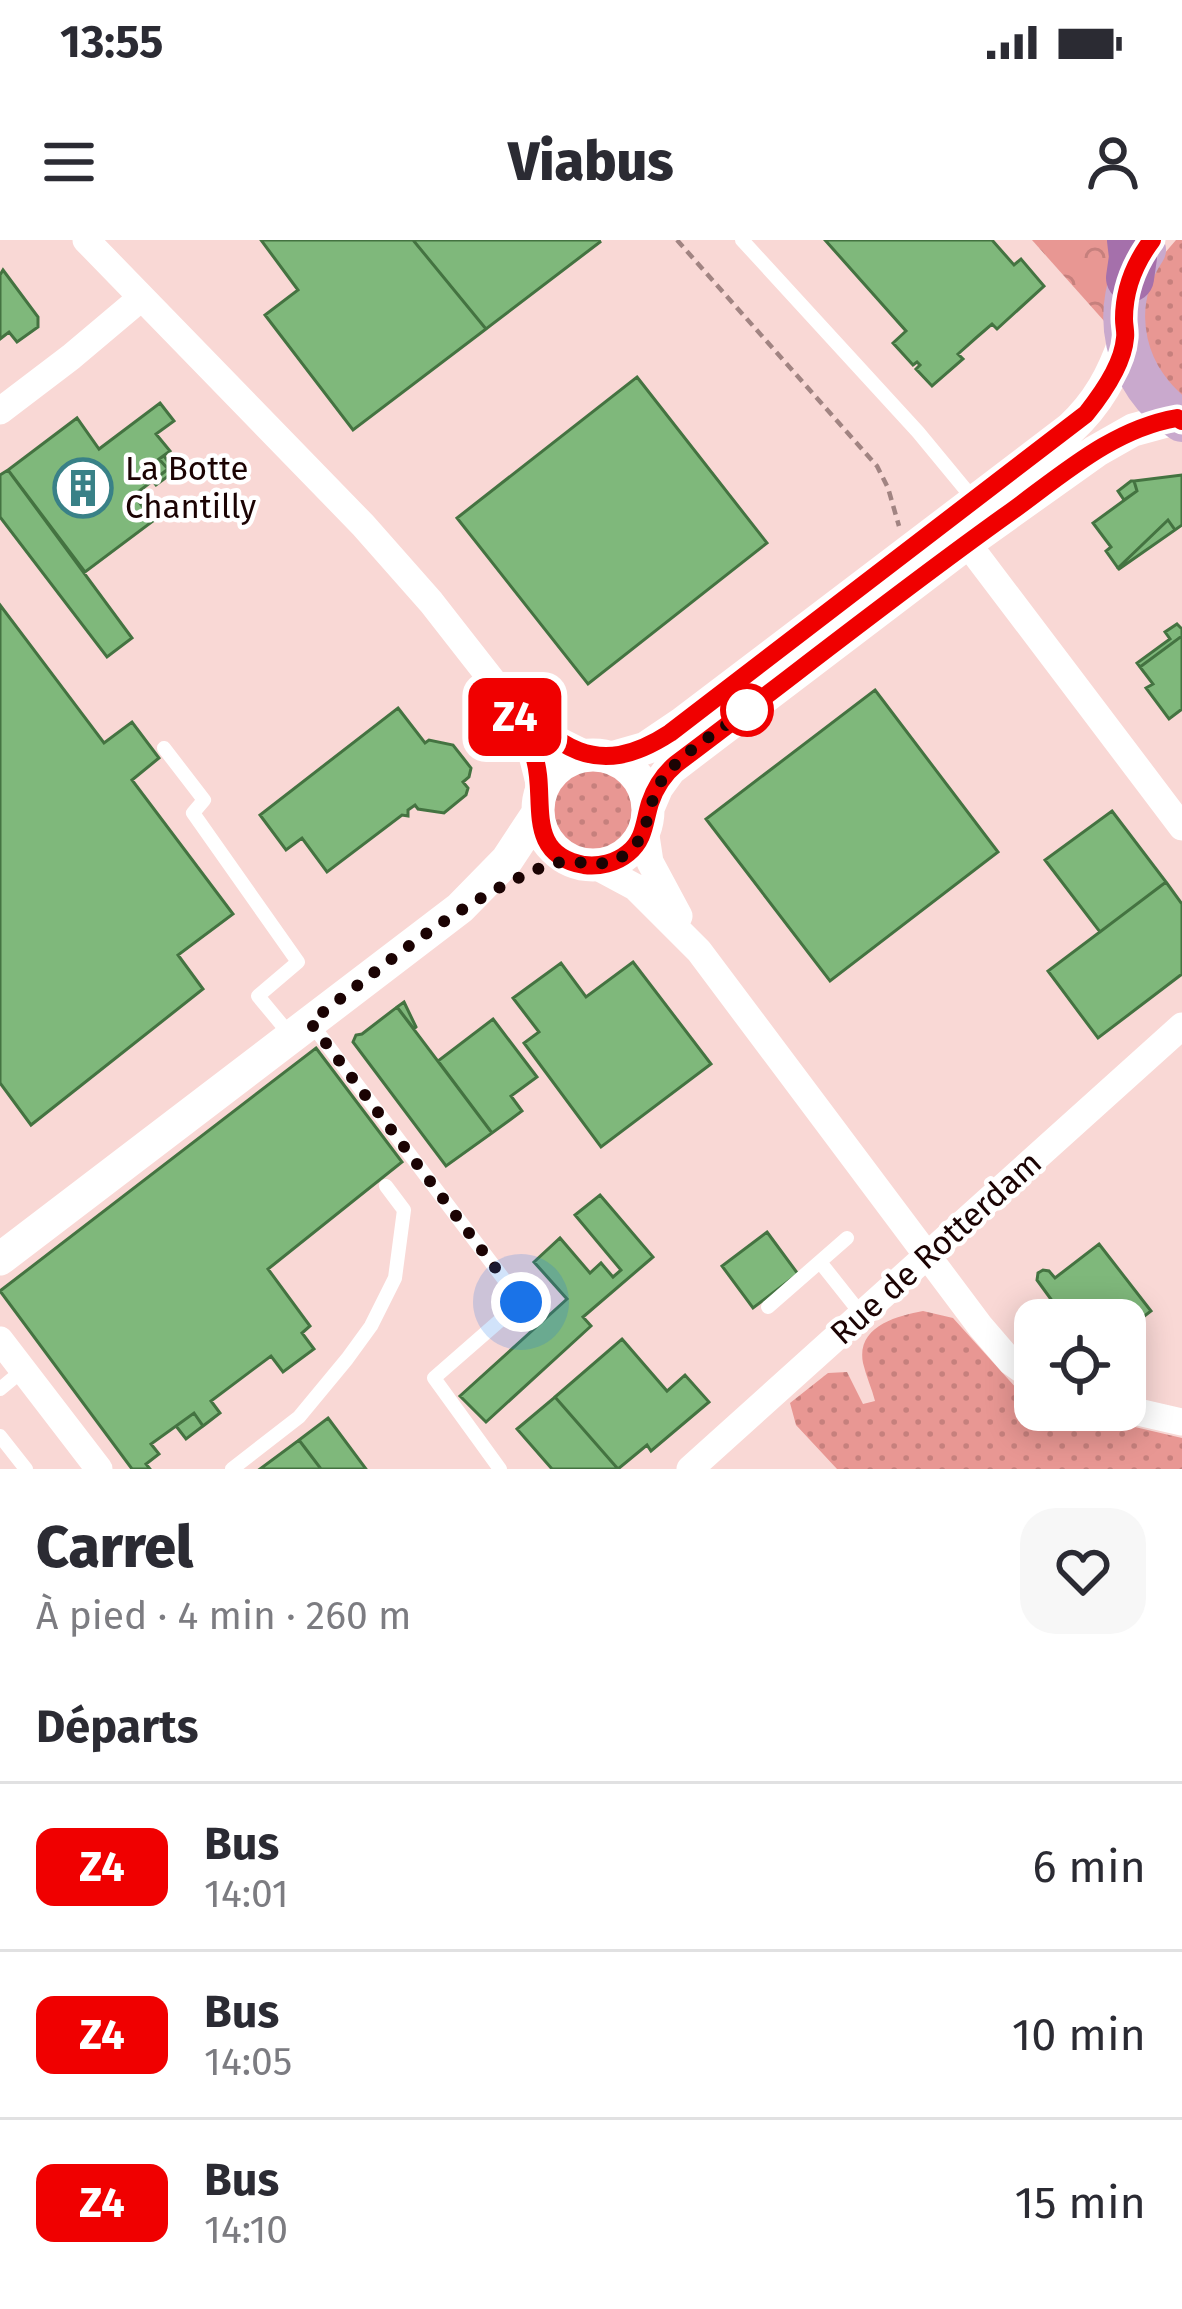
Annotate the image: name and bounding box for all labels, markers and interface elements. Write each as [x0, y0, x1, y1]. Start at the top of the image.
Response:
text: 13:55 [60, 15, 163, 69]
icon: menu [36, 129, 102, 195]
icon: person [1080, 129, 1146, 195]
text: Viabus [508, 130, 674, 194]
place label: La Botte Chantilly [125, 449, 256, 527]
building icon: La Botte Chantilly [52, 457, 114, 519]
line badge: Z4 [461, 678, 569, 756]
unlabelled marker [722, 685, 772, 735]
text: Z4 [492, 692, 538, 742]
street label: Rue de Rotterdam [822, 1143, 1050, 1353]
your location [491, 1272, 551, 1332]
map controls [1014, 1299, 1146, 1431]
button: locate [1014, 1299, 1146, 1431]
button: heart [1020, 1508, 1146, 1634]
text: Carrel [36, 1514, 193, 1582]
text: À pied · 4 min · 260 m [36, 1593, 411, 1639]
text: Départs [36, 1700, 198, 1754]
text: Bus [204, 1817, 279, 1871]
text: 6 min [1032, 1840, 1146, 1894]
text: Z4 [79, 1842, 125, 1892]
text: 14:01 [204, 1871, 289, 1917]
text: Bus [204, 1985, 279, 2039]
text: 10 min [1012, 2008, 1146, 2062]
text: Z4 [79, 2010, 125, 2060]
text: 14:05 [204, 2039, 292, 2085]
text: Bus [204, 2153, 279, 2207]
text: 15 min [1014, 2176, 1146, 2230]
text: Z4 [79, 2178, 125, 2228]
text: 14:10 [204, 2207, 288, 2253]

